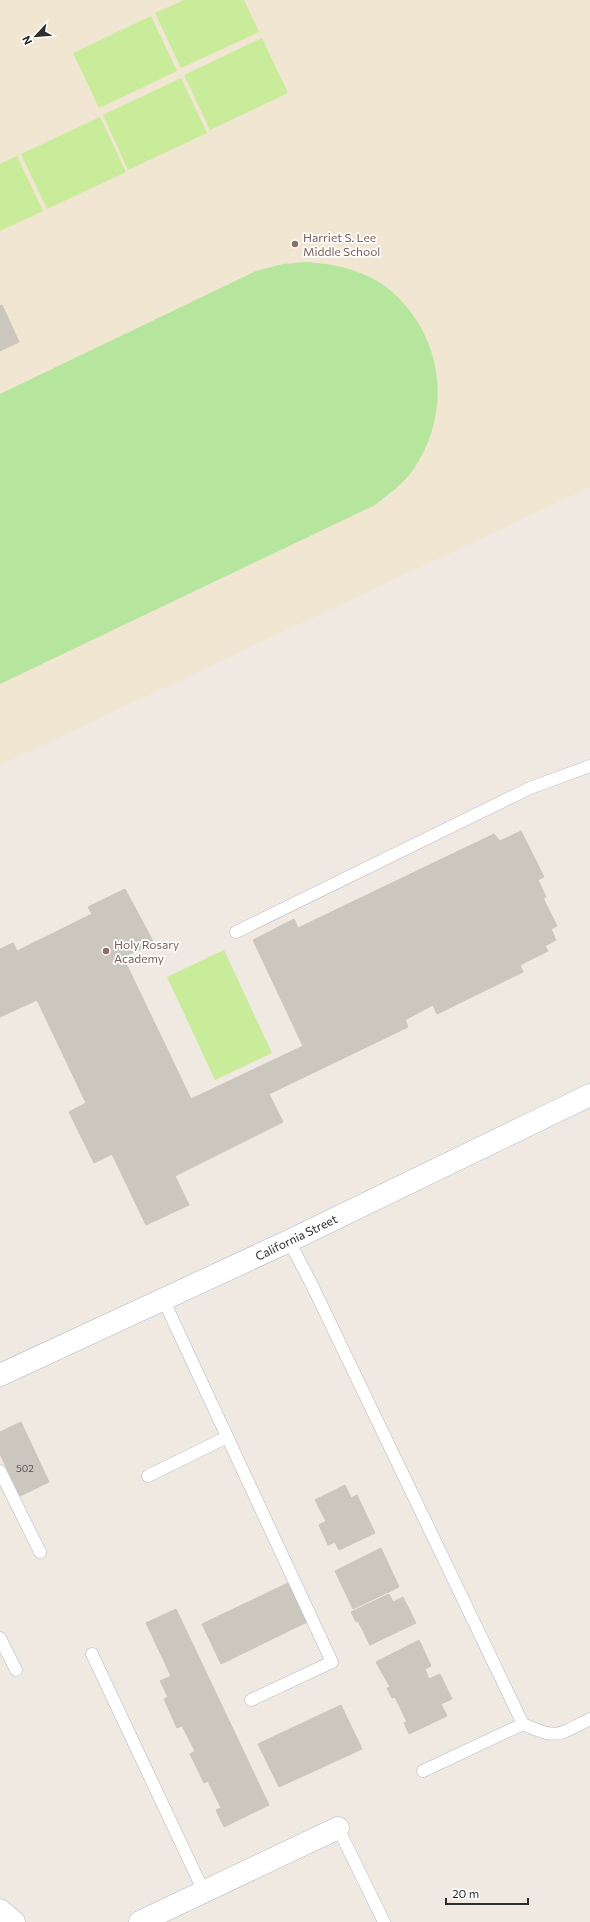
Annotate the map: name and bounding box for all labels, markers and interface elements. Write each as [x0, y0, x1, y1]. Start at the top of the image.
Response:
north arrow [16, 16, 56, 56]
text: N [19, 34, 34, 47]
place label: Harriet S. Lee Middle School [303, 230, 380, 258]
marker: Harriet S. Lee Middle School [290, 239, 300, 249]
place label: Holy Rosary Academy [114, 937, 179, 965]
marker: Holy Rosary Academy [101, 946, 111, 956]
street label: California Street [253, 1211, 339, 1263]
house number: 502 [16, 1462, 34, 1474]
scale bar [446, 1880, 528, 1906]
text: 20 m [452, 1886, 479, 1900]

